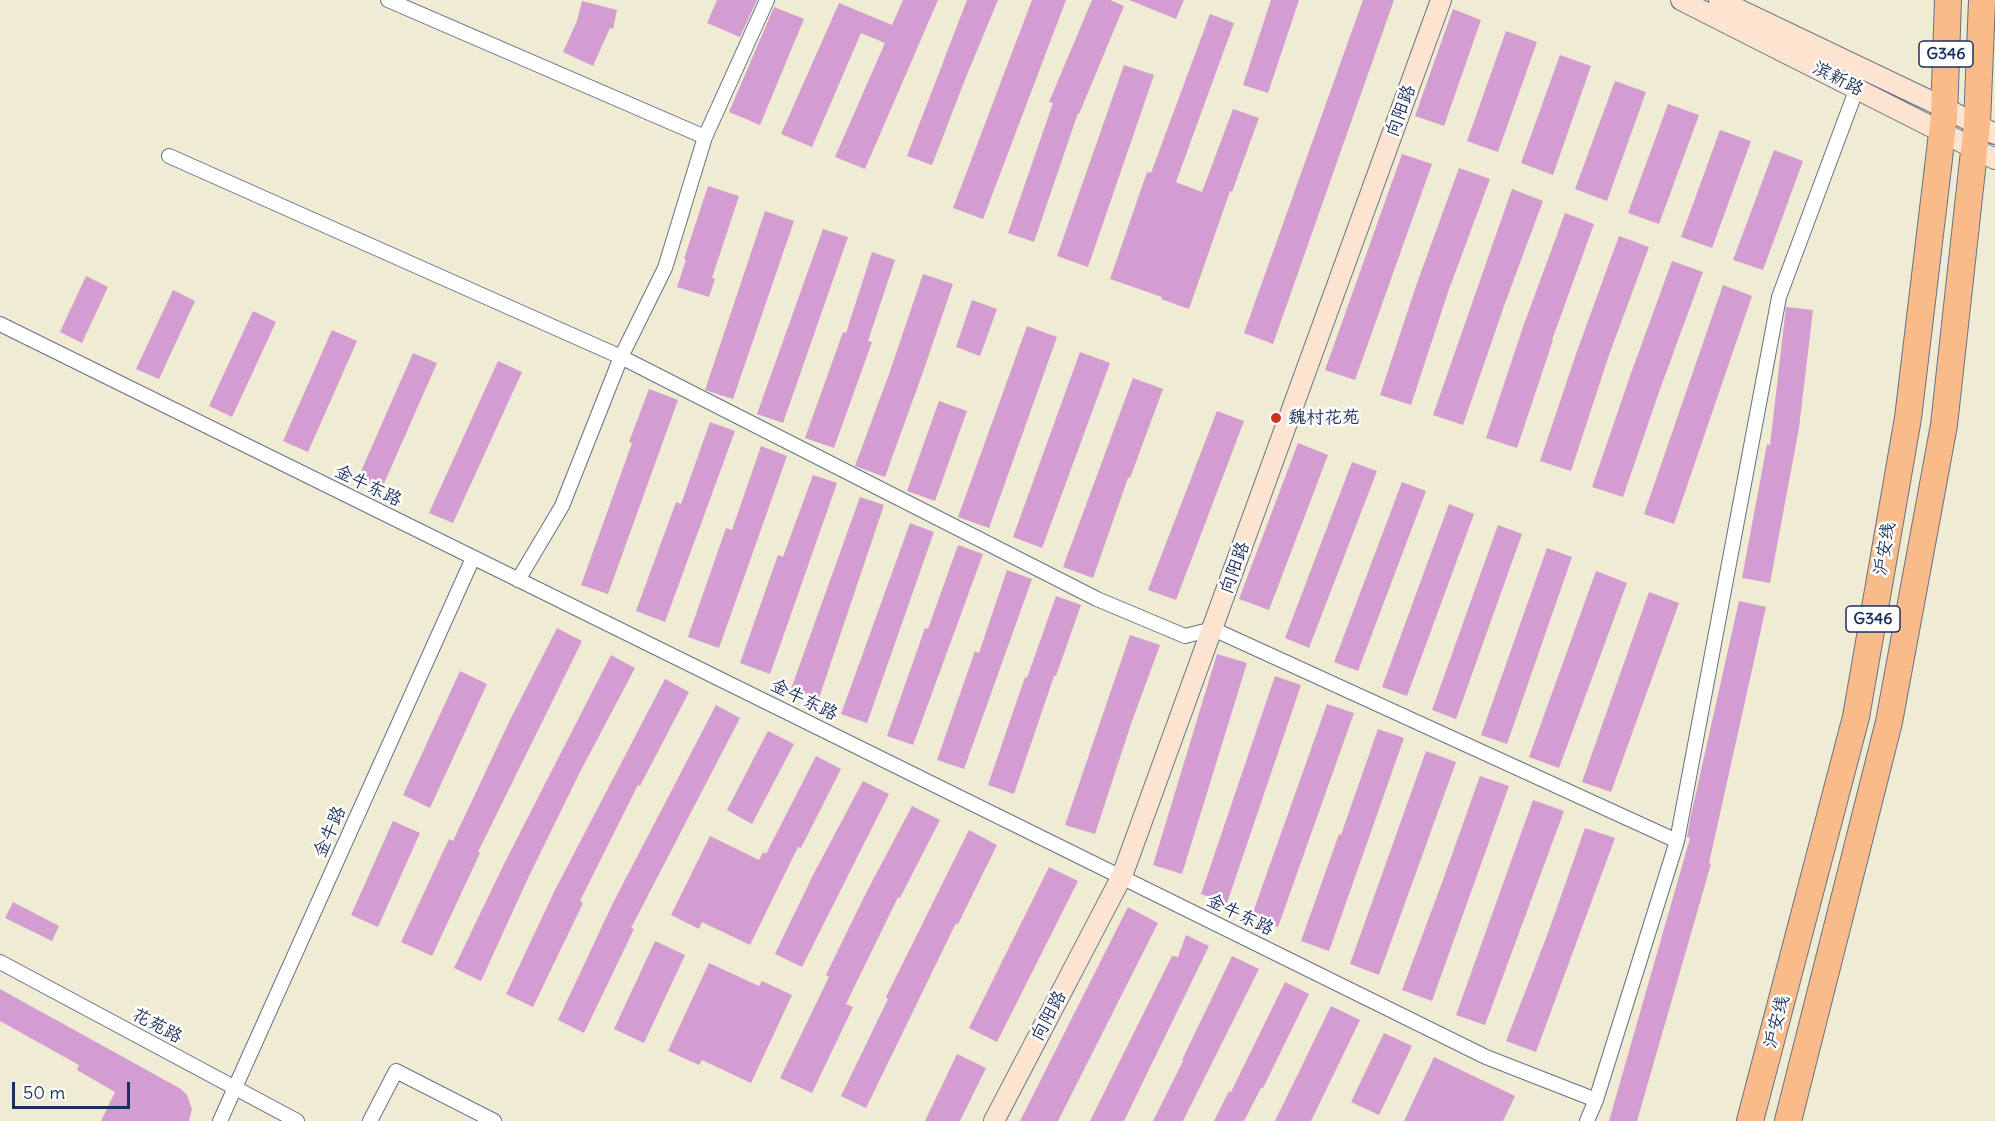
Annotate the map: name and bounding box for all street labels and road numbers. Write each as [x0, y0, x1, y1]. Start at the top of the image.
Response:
road number: G346 [1919, 41, 1973, 67]
street label: 滨新路 [1809, 57, 1867, 101]
street label: 向阳路 [1382, 82, 1420, 140]
street label: 金牛东路 [331, 461, 405, 511]
street label: 沪安线 [1870, 521, 1900, 577]
street label: 向阳路 [1216, 539, 1254, 597]
road number: G346 [1846, 606, 1900, 632]
street label: 金牛东路 [767, 675, 841, 725]
street label: 金牛路 [309, 803, 351, 861]
street label: 金牛东路 [1203, 890, 1277, 940]
street label: 向阳路 [1027, 987, 1071, 1045]
street label: 沪安线 [1760, 993, 1794, 1051]
street label: 花苑路 [128, 1004, 186, 1048]

